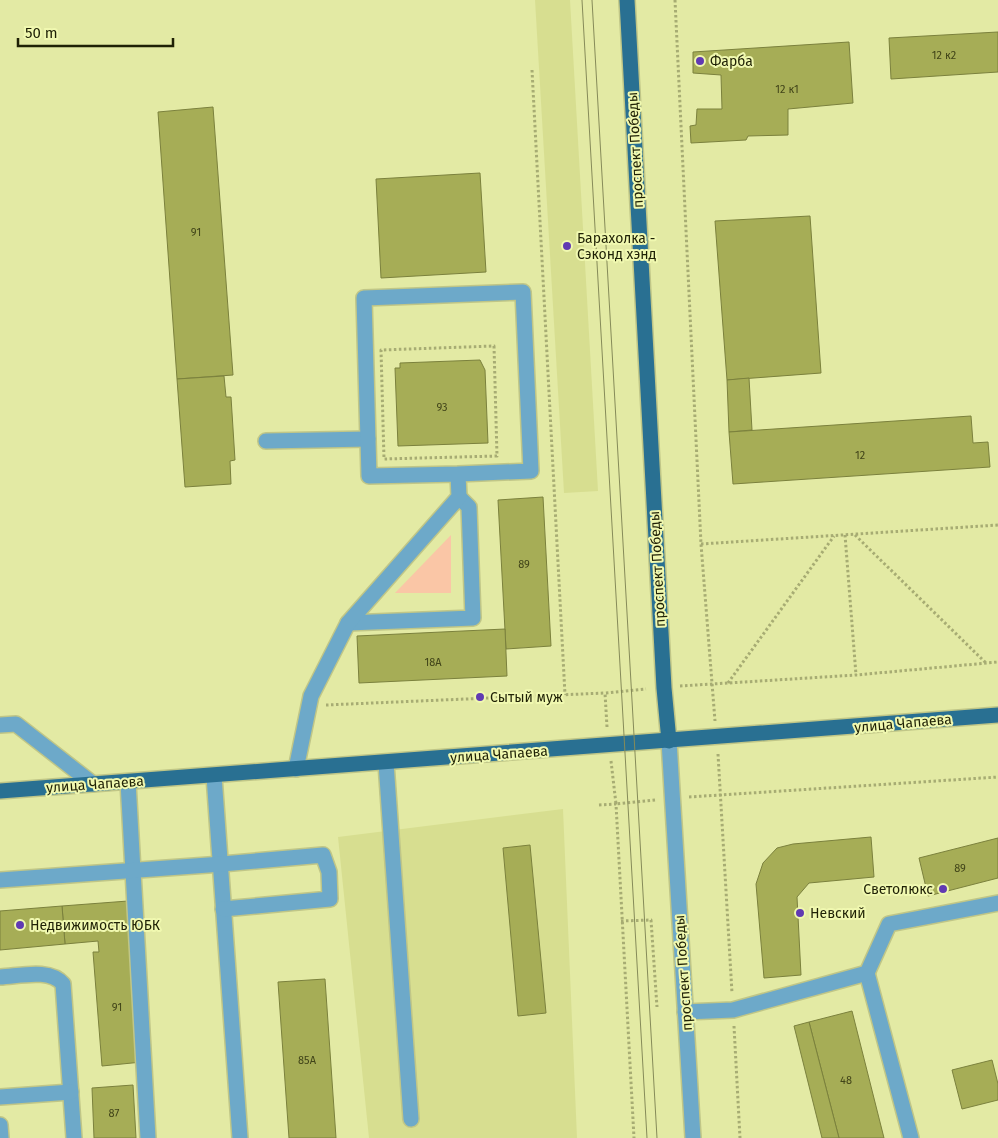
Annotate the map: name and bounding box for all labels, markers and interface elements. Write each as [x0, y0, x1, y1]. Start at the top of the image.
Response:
scale bar [18, 15, 172, 47]
text: 50 m [25, 24, 58, 42]
house number: 12 к2 [932, 49, 956, 62]
place label: Фарба [710, 53, 753, 70]
marker: Фарба [694, 55, 706, 67]
house number: 12 к1 [775, 83, 799, 96]
street label: проспект Победы [624, 92, 647, 208]
house number: 91 [191, 226, 201, 239]
place label: Барахолка - Сэконд хэнд [577, 230, 656, 263]
marker: Барахолка - Сэконд хэнд [561, 240, 573, 252]
house number: 93 [436, 401, 448, 414]
house number: 12 [855, 449, 865, 462]
street label: проспект Победы [646, 511, 669, 627]
house number: 89 [518, 558, 530, 571]
house number: 18А [424, 656, 442, 669]
place label: Сытый муж [490, 689, 563, 706]
marker: Сытый муж [474, 691, 486, 703]
street label: улица Чапаева [854, 711, 952, 736]
street label: улица Чапаева [450, 743, 548, 766]
street label: улица Чапаева [46, 773, 144, 796]
house number: 89 [954, 862, 966, 875]
place label: Светолюкс [863, 881, 933, 898]
marker: Светолюкс [937, 883, 949, 895]
place label: Невский [810, 905, 866, 922]
marker: Невский [794, 907, 806, 919]
street label: проспект Победы [671, 915, 696, 1031]
place label: Недвижимость ЮБК [30, 917, 161, 934]
marker: Недвижимость ЮБК [14, 919, 26, 931]
house number: 91 [112, 1001, 122, 1014]
house number: 85А [298, 1054, 317, 1067]
house number: 48 [840, 1074, 852, 1087]
house number: 87 [109, 1107, 120, 1120]

